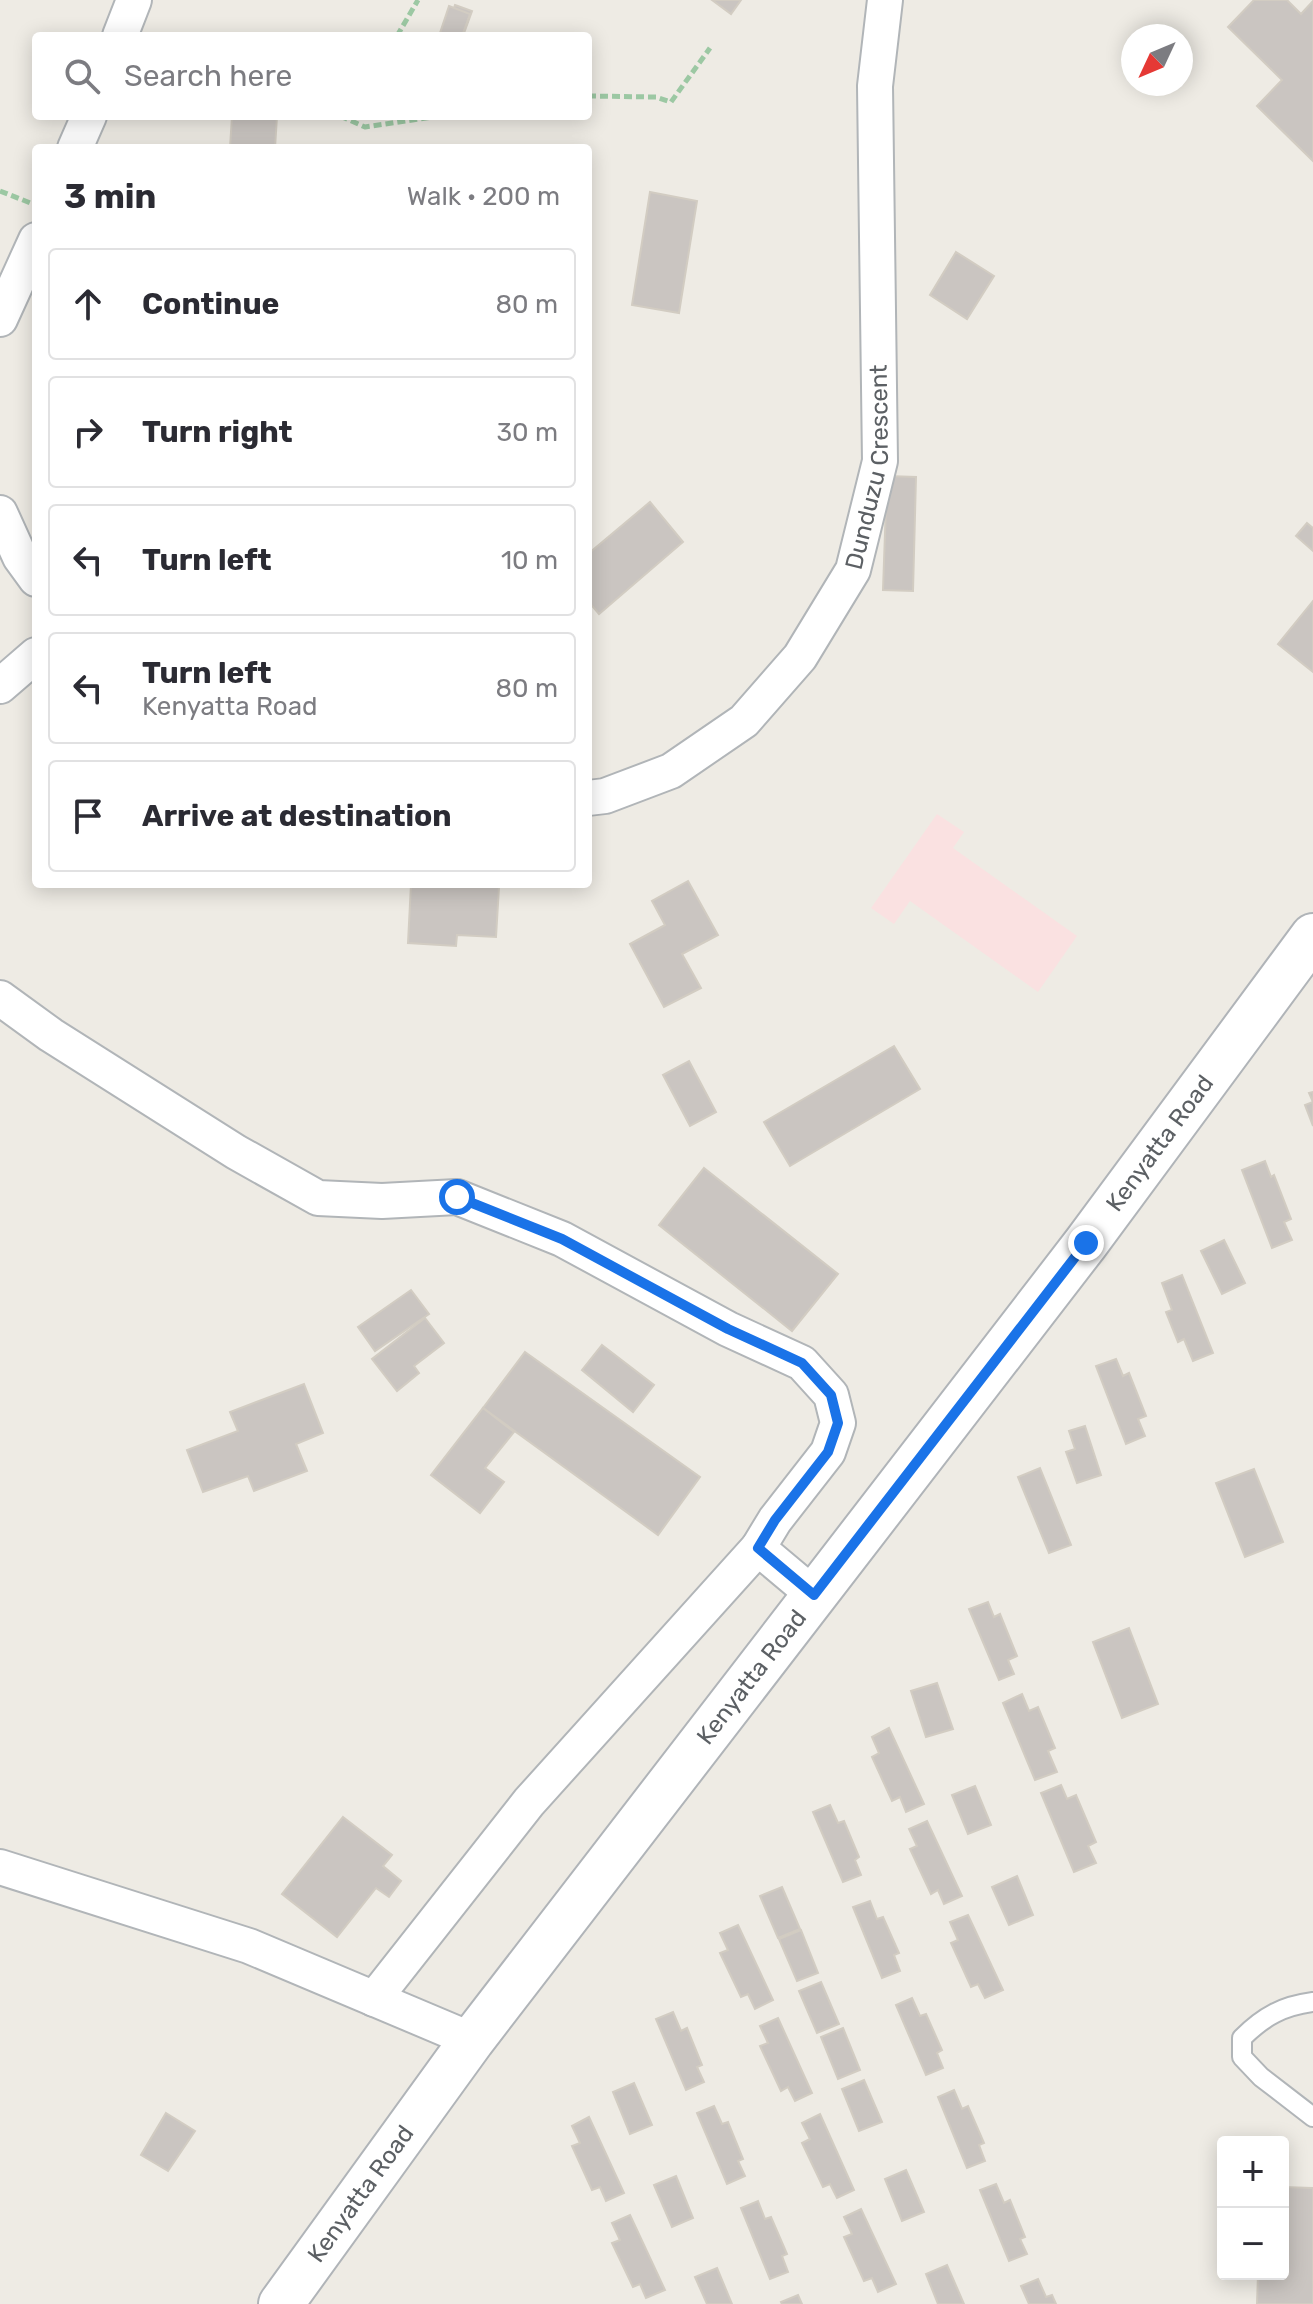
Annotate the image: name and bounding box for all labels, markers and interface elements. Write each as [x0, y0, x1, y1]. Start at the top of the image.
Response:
north arrow [1121, 24, 1193, 96]
search box [32, 32, 592, 120]
icon: search [60, 54, 104, 98]
text: Search here [124, 58, 292, 94]
text: 3 min [64, 176, 156, 217]
text: Walk · 200 m [407, 181, 560, 212]
icon: ahead [66, 282, 110, 326]
text: Continue [142, 286, 279, 322]
text: 80 m [495, 289, 558, 320]
street label: Dunduzu Crescent [840, 364, 894, 572]
icon: right [66, 410, 110, 454]
text: Turn right [142, 414, 293, 450]
text: 30 m [496, 417, 558, 448]
icon: left [66, 538, 110, 582]
text: Turn left [142, 542, 272, 578]
text: 10 m [501, 545, 558, 576]
text: Turn left [142, 655, 272, 691]
icon: left [66, 666, 110, 710]
text: 80 m [495, 673, 558, 704]
text: Kenyatta Road [142, 691, 318, 722]
icon: arrive [66, 794, 110, 838]
text: Arrive at destination [142, 798, 452, 834]
street label: Kenyatta Road [1100, 1070, 1219, 1217]
route start [439, 1179, 475, 1215]
route end [1068, 1225, 1104, 1261]
street label: Kenyatta Road [691, 1604, 812, 1750]
street label: Kenyatta Road [302, 2120, 420, 2268]
map controls [1217, 2136, 1289, 2280]
button: + [1217, 2136, 1289, 2208]
button: − [1217, 2208, 1289, 2280]

